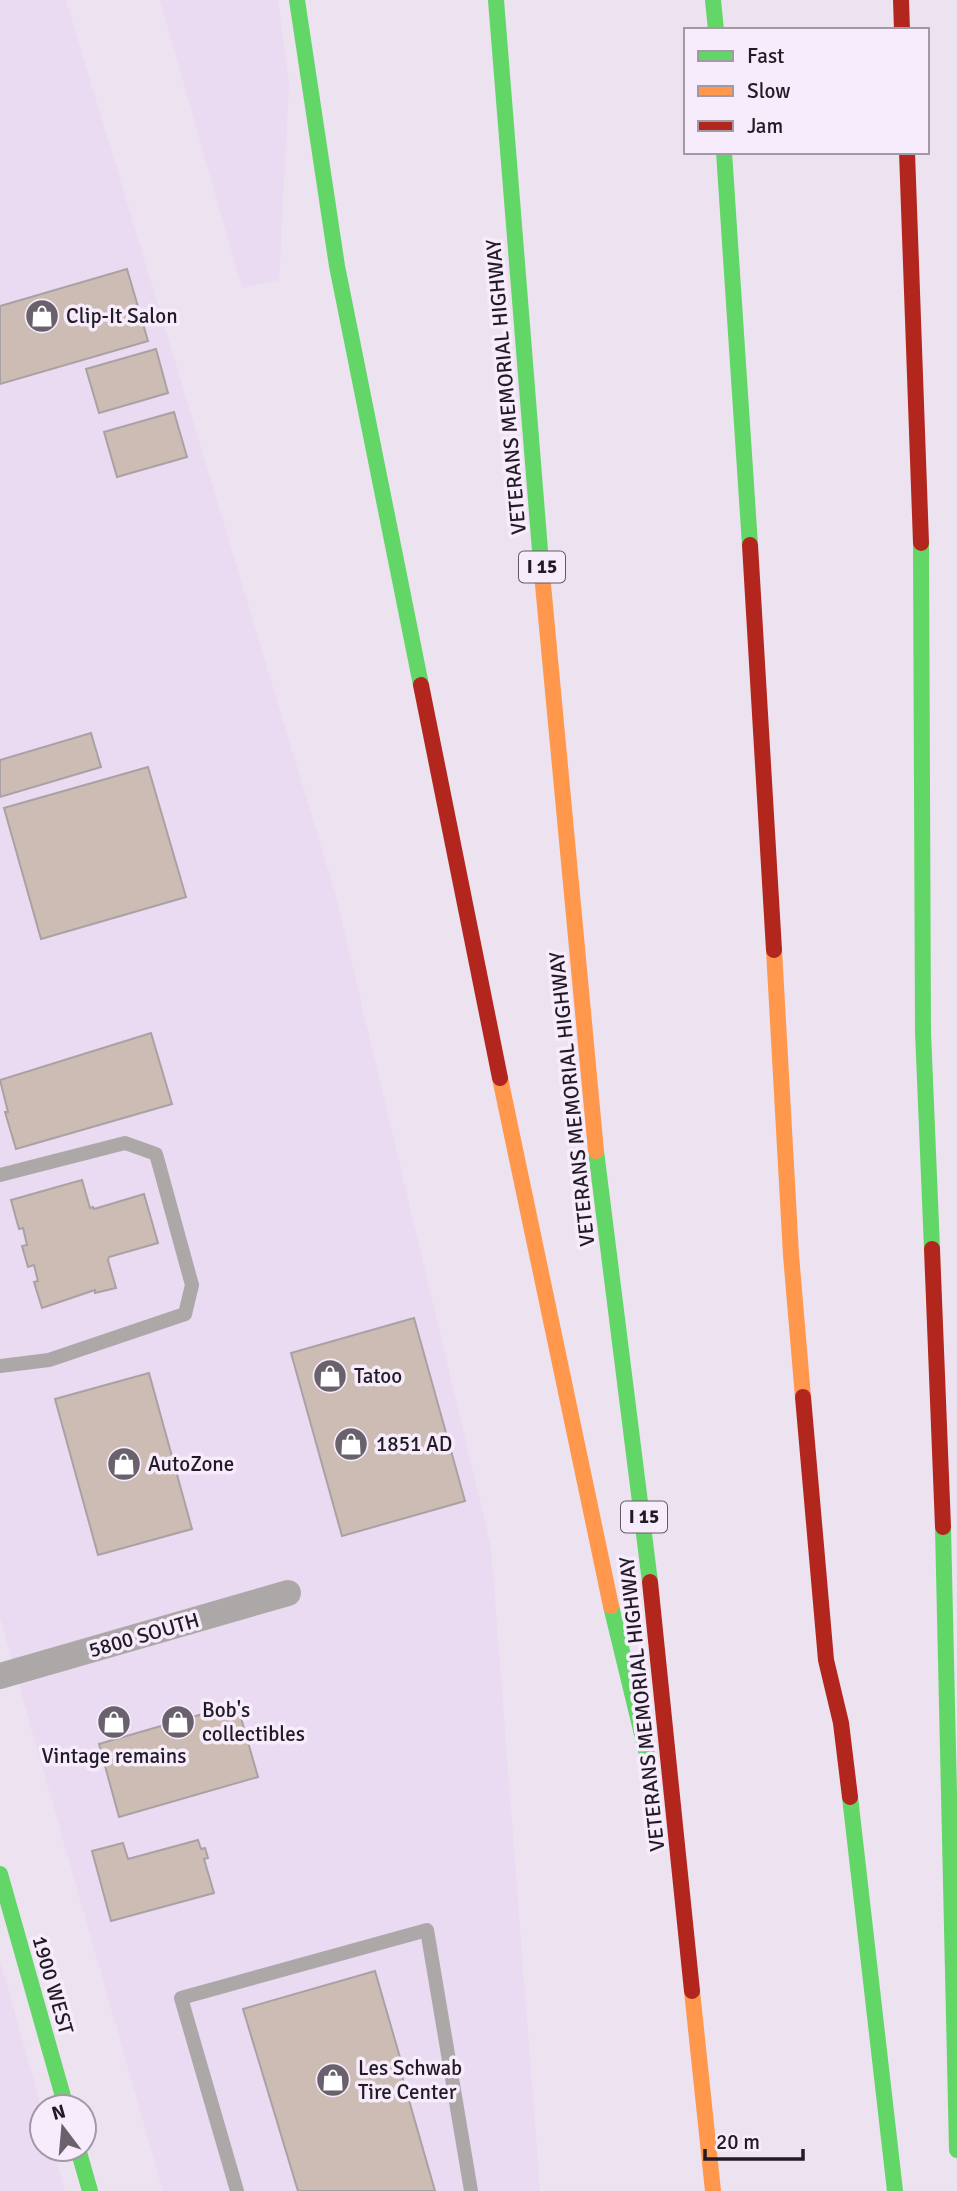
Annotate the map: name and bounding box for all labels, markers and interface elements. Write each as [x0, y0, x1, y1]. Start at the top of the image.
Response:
legend [684, 28, 929, 154]
text: Fast [747, 43, 784, 69]
text: Slow [747, 78, 791, 104]
text: Jam [747, 113, 783, 139]
street label: VETERANS MEMORIAL HIGHWAY [480, 238, 532, 536]
shop icon: Clip-It Salon [23, 297, 61, 335]
place label: Clip-It Salon [66, 303, 178, 329]
road number: I 15 [519, 552, 565, 582]
street label: VETERANS MEMORIAL HIGHWAY [544, 950, 600, 1248]
shop icon: Tatoo [311, 1357, 349, 1395]
place label: Tatoo [354, 1363, 402, 1389]
shop icon: 1851 AD [332, 1425, 370, 1463]
place label: 1851 AD [376, 1431, 452, 1457]
shop icon: AutoZone [105, 1445, 143, 1483]
place label: AutoZone [148, 1451, 234, 1477]
road number: I 15 [621, 1502, 667, 1532]
street label: VETERANS MEMORIAL HIGHWAY [614, 1555, 670, 1853]
street label: 5800 SOUTH [86, 1607, 202, 1663]
place label: Bob's collectibles [202, 1697, 305, 1747]
shop icon: Vintage remains [95, 1703, 133, 1741]
shop icon: Bob's collectibles [159, 1703, 197, 1741]
place label: Vintage remains [42, 1743, 186, 1769]
street label: 1900 WEST [27, 1933, 80, 2038]
place label: Les Schwab Tire Center [358, 2055, 462, 2105]
shop icon: Les Schwab Tire Center [314, 2061, 352, 2099]
north arrow [28, 2093, 98, 2163]
text: N [49, 2099, 68, 2126]
scale bar [705, 2118, 803, 2162]
text: 20 m [716, 2129, 760, 2155]

